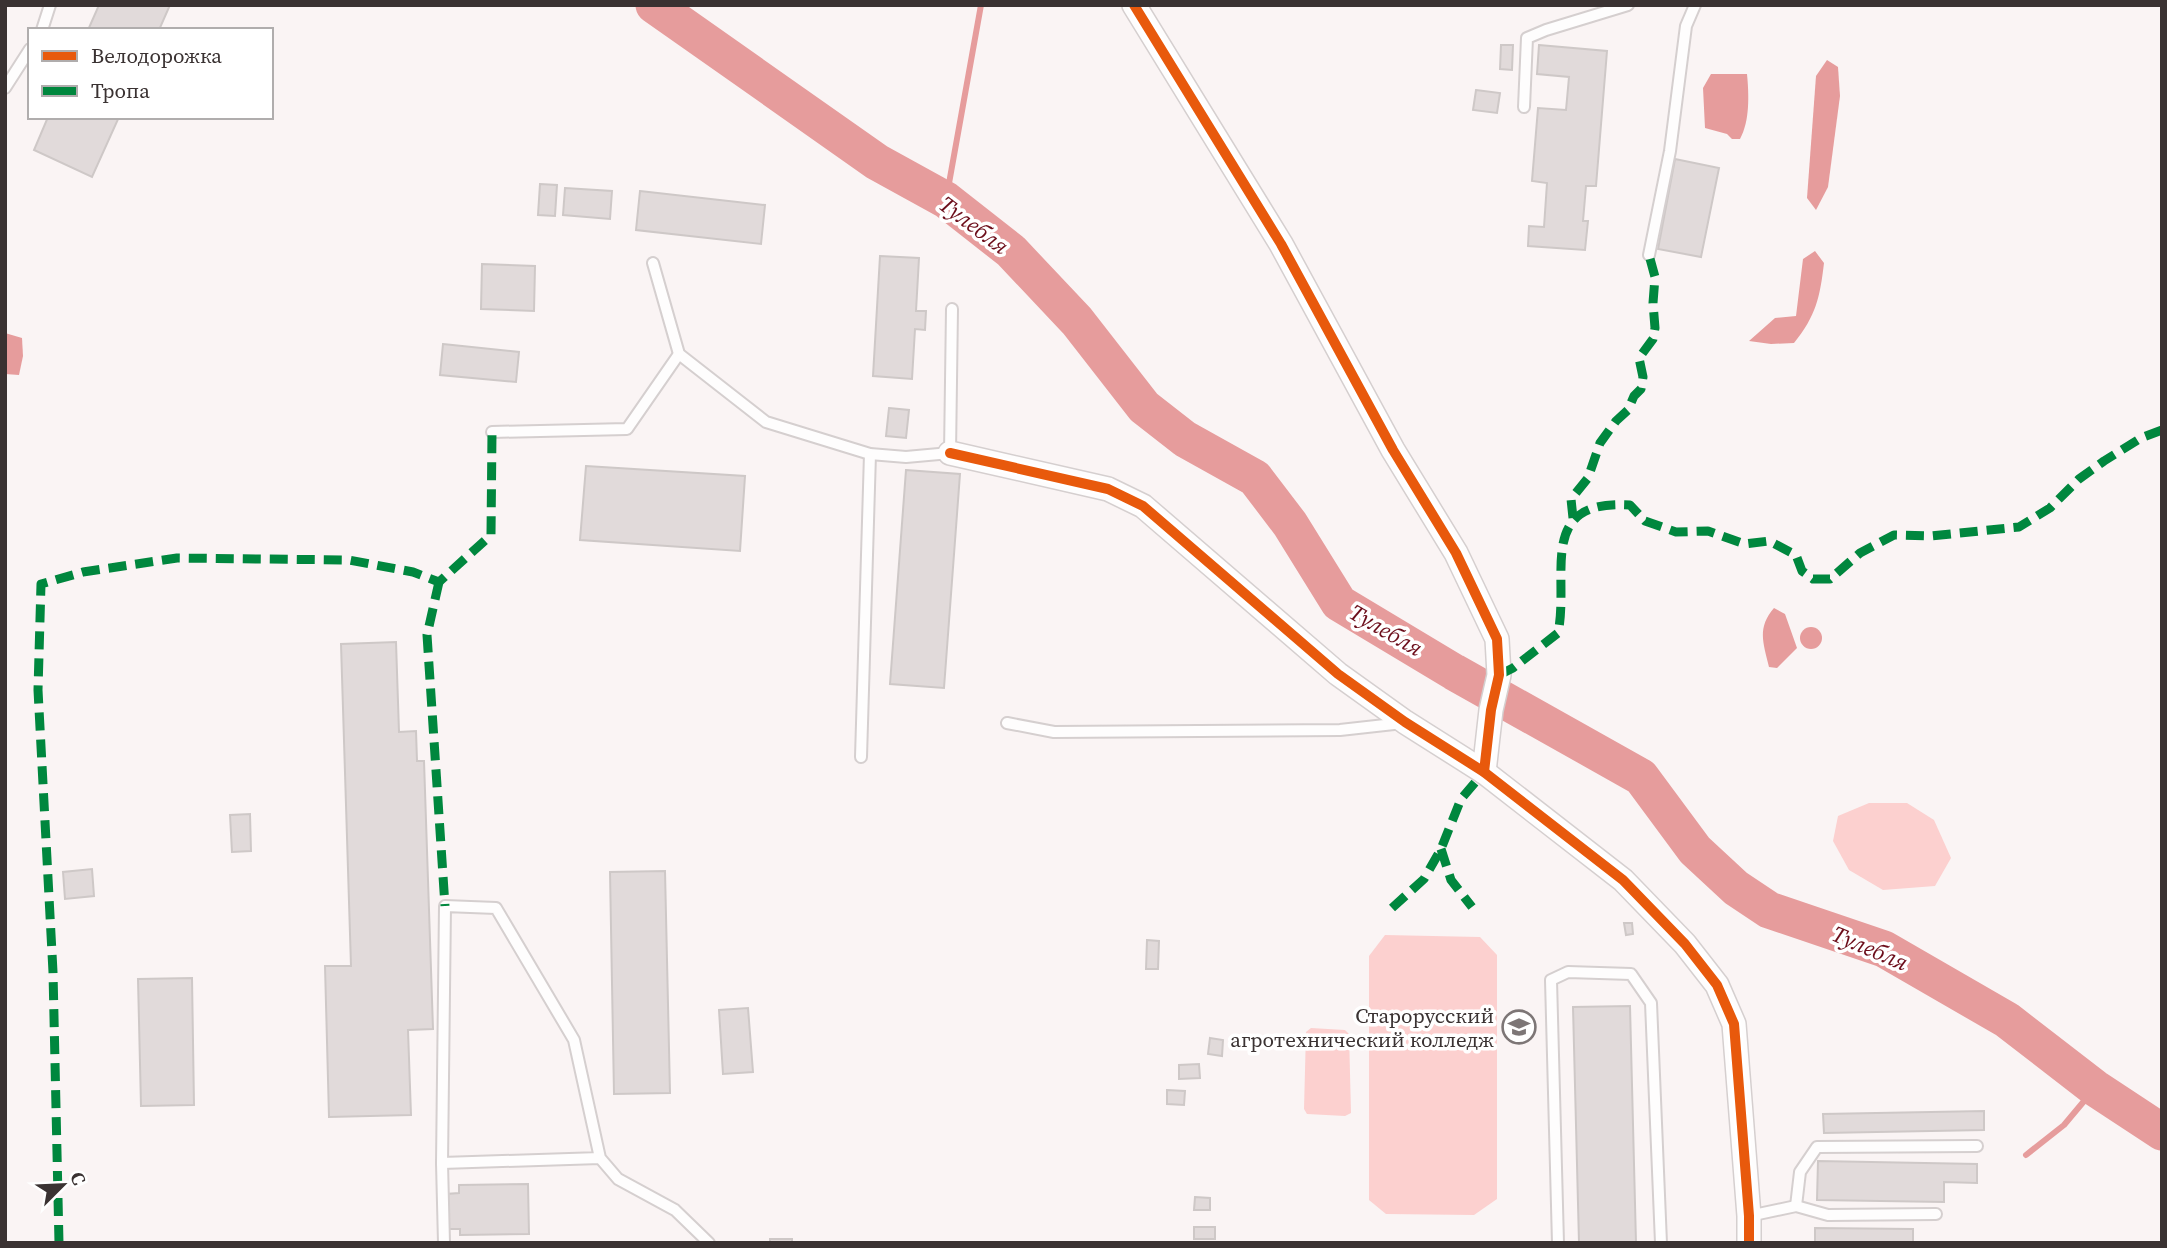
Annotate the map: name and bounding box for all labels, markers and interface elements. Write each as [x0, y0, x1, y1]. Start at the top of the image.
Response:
legend [28, 28, 273, 119]
text: Велодорожка [91, 41, 222, 70]
text: Тропа [91, 76, 150, 105]
water label: Тулебля [933, 188, 1016, 262]
water label: Тулебля [1343, 596, 1429, 664]
water label: Тулебля [1827, 918, 1913, 978]
place label: Старорусский агротехнический колледж [1230, 1001, 1494, 1054]
school or university icon: Старорусский агротехнический колледж [1500, 1008, 1538, 1046]
north arrow [28, 1150, 98, 1220]
text: С [64, 1167, 93, 1189]

